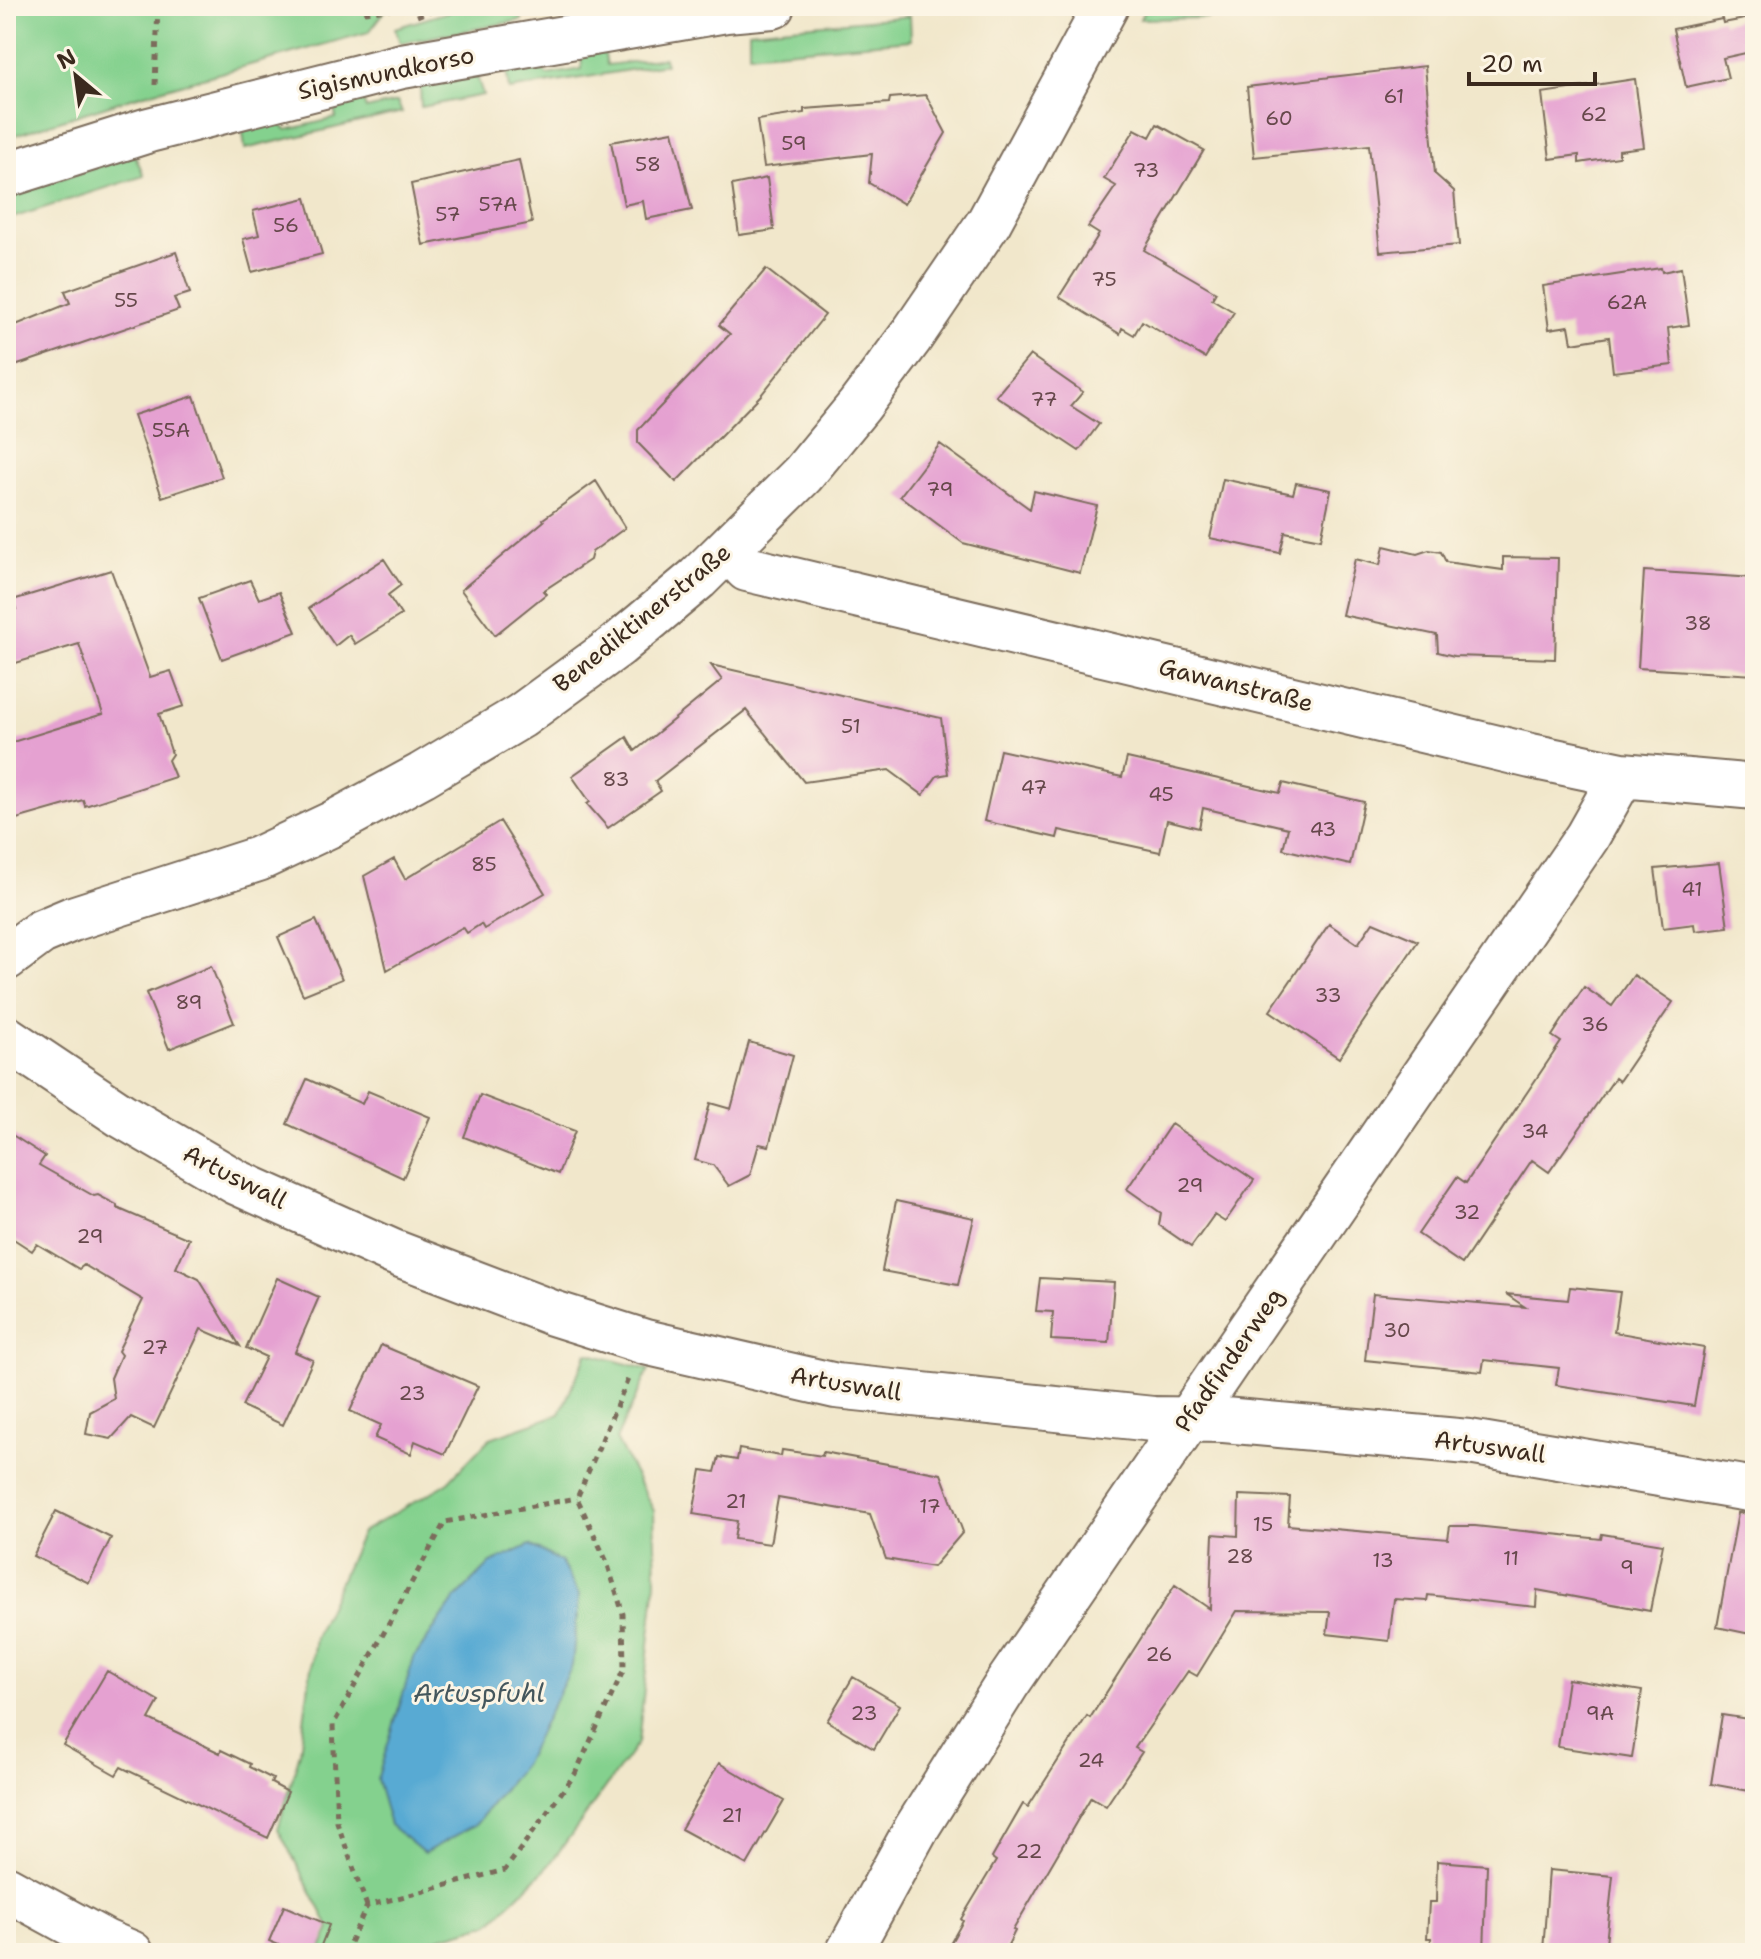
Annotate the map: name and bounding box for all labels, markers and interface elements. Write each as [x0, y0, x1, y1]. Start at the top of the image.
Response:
north arrow [36, 36, 116, 116]
scale bar [1469, 36, 1595, 86]
street label: Sigismundkorso [295, 39, 477, 107]
text: N [52, 42, 81, 76]
text: 20 m [1481, 48, 1543, 80]
house number: 61 [1384, 83, 1404, 109]
house number: 62 [1581, 101, 1607, 127]
house number: 60 [1265, 105, 1293, 131]
house number: 59 [781, 130, 807, 156]
house number: 58 [635, 151, 661, 177]
house number: 73 [1133, 157, 1159, 183]
house number: 57A [479, 191, 517, 217]
house number: 57 [435, 201, 461, 227]
house number: 56 [273, 212, 299, 238]
house number: 75 [1091, 266, 1117, 292]
house number: 55 [114, 287, 138, 313]
house number: 62A [1607, 289, 1647, 315]
house number: 77 [1031, 386, 1057, 412]
house number: 55A [152, 417, 190, 443]
house number: 79 [926, 476, 954, 502]
street label: Benediktinerstraße [546, 536, 738, 700]
house number: 38 [1684, 610, 1712, 636]
street label: Gawanstraße [1155, 650, 1317, 720]
house number: 51 [841, 713, 861, 739]
house number: 83 [603, 766, 629, 792]
house number: 47 [1021, 774, 1047, 800]
house number: 45 [1148, 781, 1174, 807]
house number: 43 [1310, 816, 1336, 842]
house number: 85 [471, 851, 497, 877]
house number: 41 [1681, 876, 1703, 902]
house number: 33 [1315, 982, 1341, 1008]
house number: 89 [176, 989, 203, 1015]
house number: 36 [1581, 1011, 1609, 1037]
house number: 34 [1521, 1118, 1549, 1144]
street label: Artuswall [178, 1137, 293, 1217]
house number: 29 [1177, 1172, 1203, 1198]
house number: 32 [1454, 1199, 1480, 1225]
house number: 29 [77, 1223, 103, 1249]
street label: Pfadfinderweg [1167, 1281, 1291, 1439]
house number: 30 [1383, 1317, 1411, 1343]
house number: 27 [142, 1334, 168, 1360]
street label: Artuswall [788, 1359, 905, 1409]
house number: 23 [399, 1380, 425, 1406]
street label: Artuswall [1432, 1423, 1549, 1471]
house number: 21 [725, 1488, 747, 1514]
house number: 17 [919, 1493, 941, 1519]
house number: 15 [1253, 1511, 1273, 1537]
house number: 28 [1226, 1543, 1254, 1569]
house number: 11 [1503, 1545, 1519, 1571]
house number: 13 [1372, 1547, 1394, 1573]
house number: 9 [1620, 1554, 1634, 1580]
house number: 26 [1145, 1641, 1173, 1667]
water label: Artuspfuhl [413, 1675, 545, 1710]
house number: 23 [851, 1700, 877, 1726]
house number: 9A [1586, 1700, 1614, 1726]
house number: 24 [1078, 1747, 1104, 1773]
house number: 21 [721, 1802, 743, 1828]
house number: 22 [1016, 1838, 1043, 1864]

